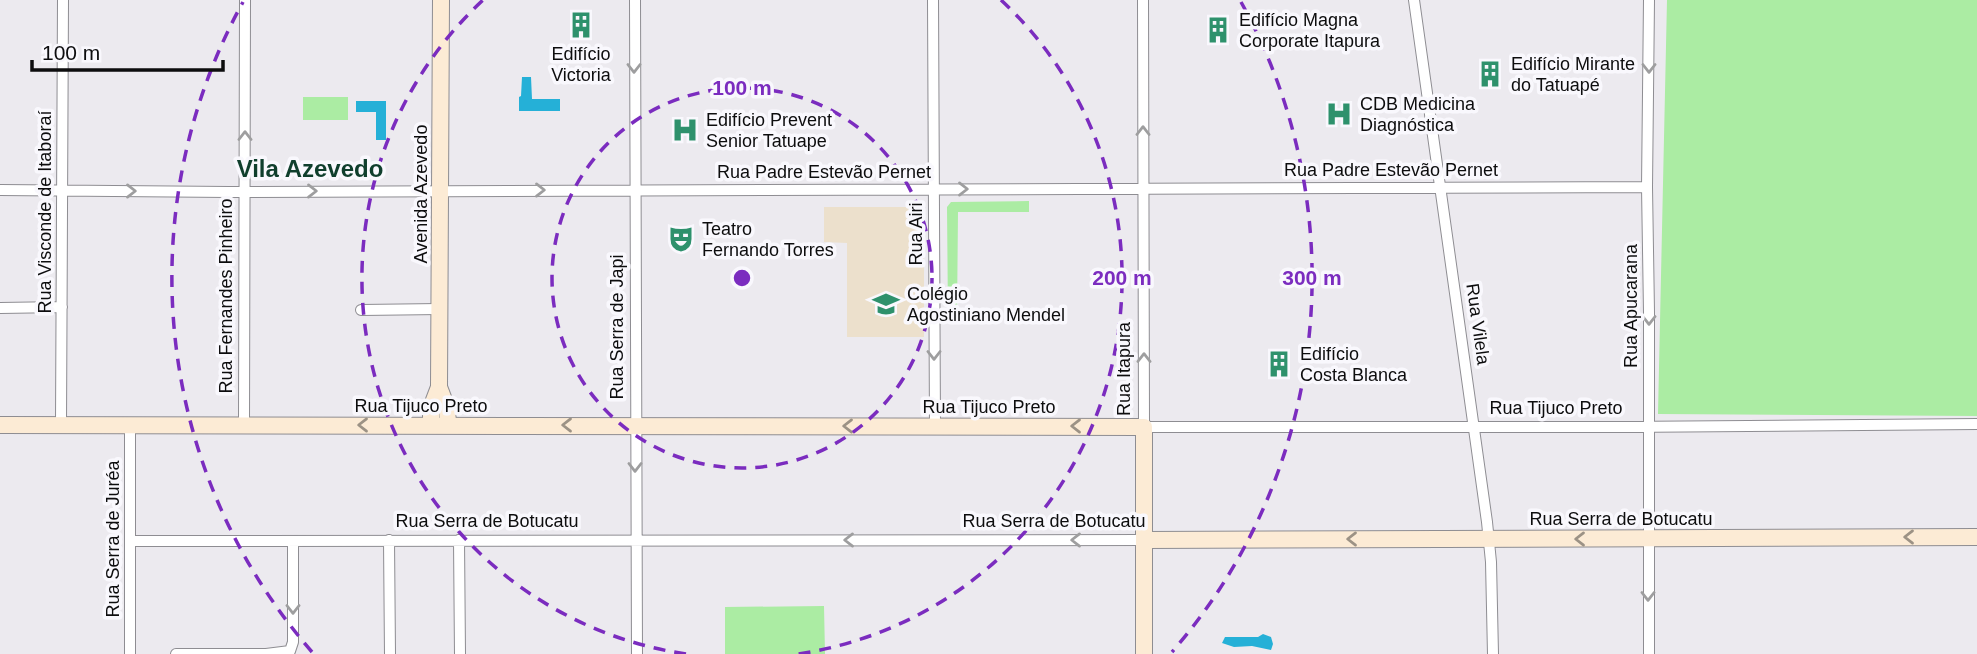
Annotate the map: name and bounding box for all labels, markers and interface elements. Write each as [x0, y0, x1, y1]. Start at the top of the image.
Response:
building icon: Edifício Victoria [566, 10, 596, 40]
place label: Edifício Magna Corporate Itapura [1239, 10, 1381, 51]
building icon: Edifício Magna Corporate Itapura [1203, 15, 1233, 45]
scale bar [32, 28, 222, 72]
text: 100 m [42, 41, 100, 64]
place label: Edifício Victoria [551, 44, 612, 85]
place label: Edifício Mirante do Tatuapé [1511, 54, 1635, 95]
building icon: Edifício Mirante do Tatuapé [1475, 59, 1505, 89]
one-way arrow [626, 63, 642, 74]
one-way arrow [1641, 63, 1657, 74]
text: 100 m [712, 76, 772, 99]
place label: CDB Medicina Diagnóstica [1360, 94, 1476, 135]
hospital icon: CDB Medicina Diagnóstica [1324, 99, 1354, 129]
place label: Edifício Prevent Senior Tatuape [706, 110, 832, 151]
street label: Rua Visconde de Itaboraí [35, 111, 55, 313]
hospital icon: Edifício Prevent Senior Tatuape [670, 115, 700, 145]
street label: Avenida Azevedo [411, 125, 431, 263]
one-way arrow [1135, 125, 1150, 136]
one-way arrow [237, 130, 253, 140]
district label: Vila Azevedo [237, 155, 383, 182]
street label: Rua Padre Estevão Pernet [1284, 160, 1498, 180]
street label: Rua Padre Estevão Pernet [717, 162, 931, 182]
one-way arrow [959, 181, 969, 197]
one-way arrow [126, 183, 137, 199]
one-way arrow [308, 183, 318, 199]
one-way arrow [535, 183, 546, 198]
street label: Rua Fernandes Pinheiro [216, 198, 236, 394]
street label: Rua Airi [906, 202, 926, 266]
place label: Teatro Fernando Torres [702, 219, 834, 260]
theatre icon: Teatro Fernando Torres [666, 224, 696, 254]
street label: Rua Apucarana [1621, 243, 1641, 368]
street label: Rua Serra de Japi [607, 254, 627, 400]
centre of rings [730, 266, 754, 290]
text: 200 m [1092, 266, 1152, 289]
text: 300 m [1282, 266, 1342, 289]
street label: Rua Vilela [1462, 282, 1494, 367]
place label: Colégio Agostiniano Mendel [907, 284, 1065, 325]
school or university icon: Colégio Agostiniano Mendel [871, 289, 901, 319]
one-way arrow [1641, 315, 1657, 326]
street label: Rua Itapura [1114, 321, 1134, 416]
place label: Edifício Costa Blanca [1300, 344, 1408, 385]
building icon: Edifício Costa Blanca [1264, 349, 1294, 379]
one-way arrow [926, 351, 942, 361]
one-way arrow [1136, 353, 1152, 363]
street label: Rua Tijuco Preto [354, 396, 488, 416]
street label: Rua Tijuco Preto [922, 397, 1056, 417]
street label: Rua Tijuco Preto [1489, 398, 1623, 418]
one-way arrow [357, 417, 368, 433]
one-way arrow [561, 417, 572, 433]
one-way arrow [842, 418, 853, 434]
one-way arrow [1070, 418, 1080, 434]
street label: Rua Serra de Juréa [103, 459, 123, 618]
one-way arrow [627, 462, 643, 473]
street label: Rua Serra de Botucatu [1529, 509, 1713, 529]
street label: Rua Serra de Botucatu [395, 511, 579, 531]
street label: Rua Serra de Botucatu [962, 511, 1146, 531]
one-way arrow [1903, 530, 1914, 545]
one-way arrow [1347, 531, 1357, 547]
one-way arrow [1574, 531, 1585, 547]
one-way arrow [843, 532, 854, 548]
one-way arrow [1071, 532, 1081, 548]
one-way arrow [1640, 592, 1656, 602]
one-way arrow [285, 604, 301, 615]

